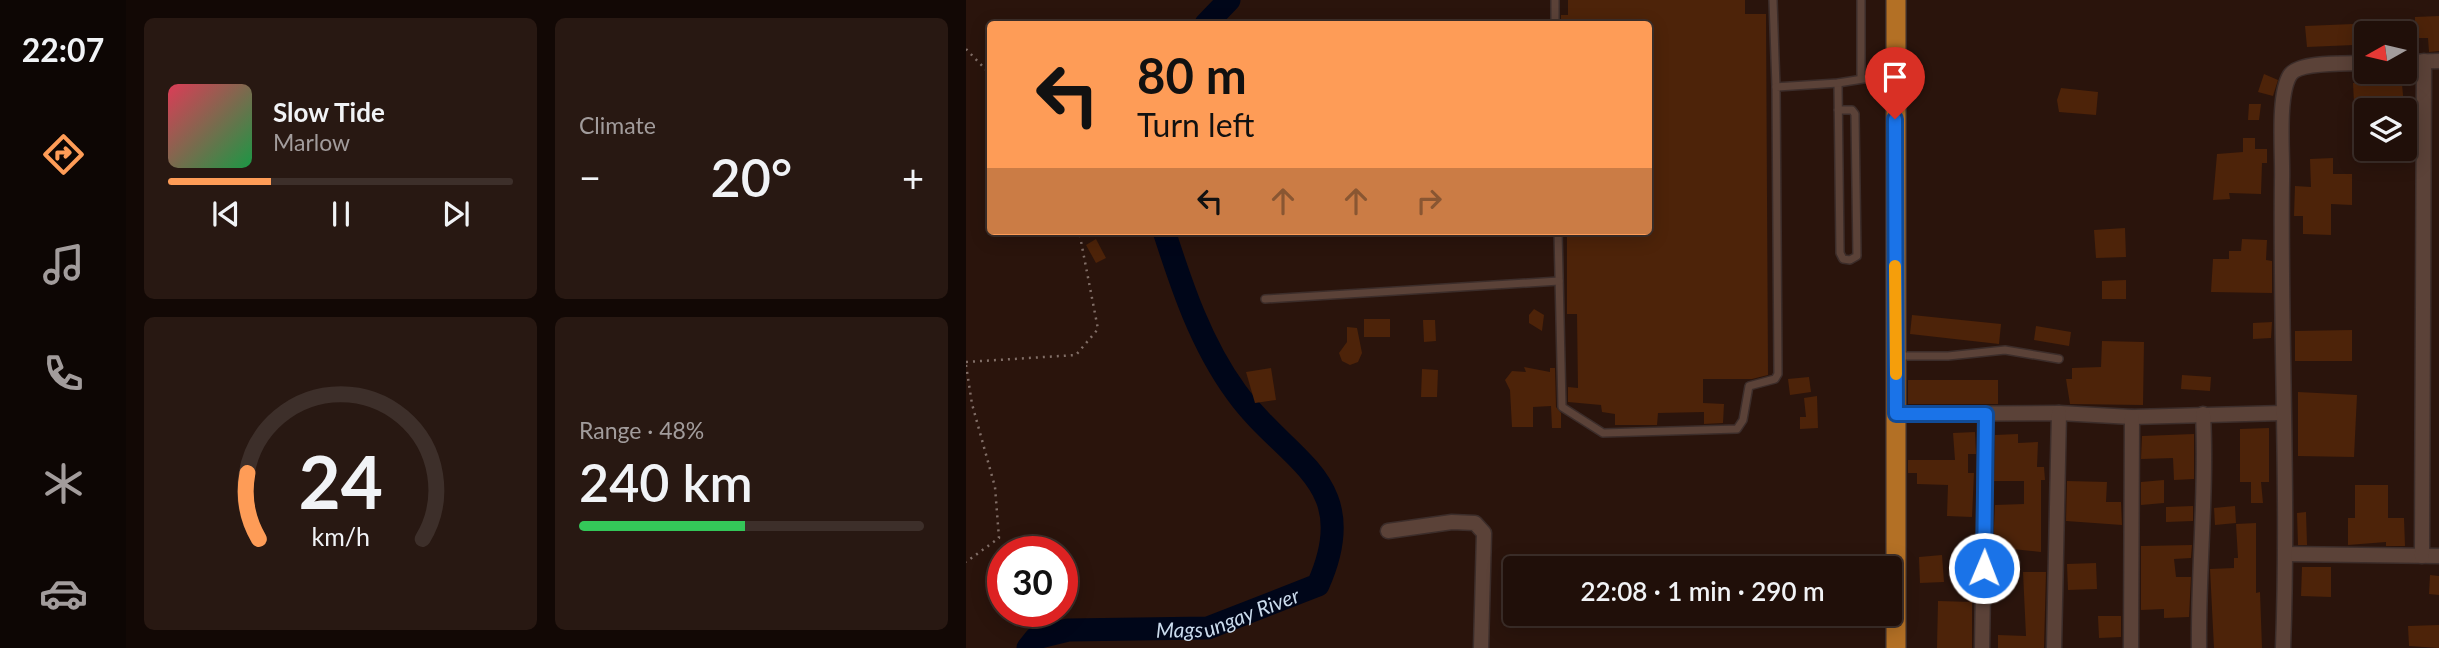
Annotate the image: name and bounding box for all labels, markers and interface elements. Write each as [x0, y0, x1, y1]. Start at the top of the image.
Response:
north arrow [2354, 21, 2417, 84]
map controls [2354, 21, 2417, 161]
text: 22:07 [22, 30, 104, 69]
text: 80 m [1137, 46, 1247, 104]
pin [1865, 47, 1925, 119]
icon: left [1022, 49, 1113, 140]
icon: arrive [1876, 58, 1914, 96]
text: Slow Tide [273, 96, 385, 128]
button: layers [2354, 98, 2417, 161]
text: Turn left [1137, 105, 1254, 144]
text: Climate [579, 111, 656, 139]
text: Marlow [273, 128, 350, 156]
icon: directions [39, 130, 88, 179]
text: 20° [711, 146, 792, 208]
text: − [579, 154, 601, 200]
text: + [902, 154, 924, 200]
icon: left [1191, 182, 1229, 220]
icon: ahead [1264, 182, 1302, 220]
icon: ahead [1337, 182, 1375, 220]
icon: right [1410, 182, 1448, 220]
icon: previous [207, 195, 245, 233]
icon: pause [322, 195, 360, 233]
icon: next [437, 195, 475, 233]
icon: music [39, 240, 88, 289]
icon: phone [39, 349, 88, 398]
text: Range · 48% [579, 416, 704, 444]
text: 24 [298, 438, 383, 526]
text: 240 km [579, 451, 753, 513]
icon: climate [39, 459, 88, 508]
text: km/h [311, 521, 370, 551]
position arrow [1947, 531, 2021, 605]
speed limit sign: 30 [987, 536, 1078, 627]
icon: car [39, 569, 88, 618]
text: 22:08 · 1 min · 290 m [1580, 575, 1825, 607]
water label: Magsungay River [1156, 581, 1303, 641]

